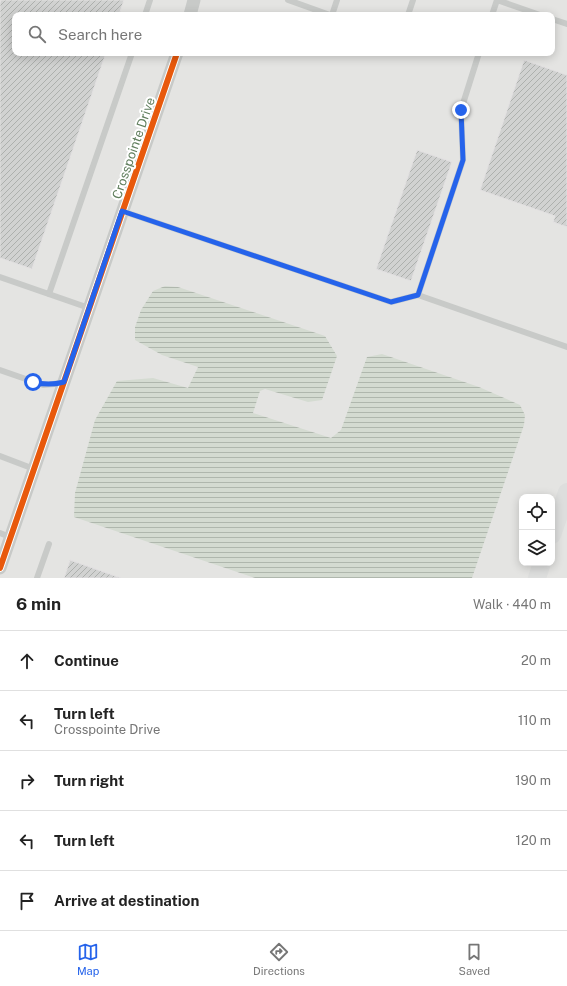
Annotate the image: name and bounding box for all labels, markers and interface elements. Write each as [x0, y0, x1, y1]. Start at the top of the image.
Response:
search box [12, 12, 555, 56]
icon: search [26, 23, 48, 45]
text: Search here [58, 26, 142, 43]
street label: Crosspointe Drive [109, 95, 158, 201]
route end [452, 101, 470, 119]
route start [24, 373, 42, 391]
map controls [519, 494, 555, 566]
button: locate [519, 494, 555, 530]
button: layers [519, 530, 555, 566]
text: 6 min [16, 594, 61, 614]
text: Walk · 440 m [473, 597, 551, 612]
icon: ahead [16, 650, 38, 672]
text: Continue [54, 652, 119, 669]
text: 20 m [521, 653, 551, 668]
text: Turn left [54, 705, 115, 722]
icon: left [16, 710, 38, 732]
text: 110 m [518, 713, 551, 728]
text: Crosspointe Drive [54, 722, 160, 737]
icon: right [16, 770, 38, 792]
text: Turn right [54, 772, 124, 789]
text: 190 m [515, 773, 551, 788]
icon: left [16, 830, 38, 852]
text: Turn left [54, 832, 115, 849]
text: 120 m [516, 833, 551, 848]
icon: arrive [16, 890, 38, 912]
text: Arrive at destination [54, 892, 199, 909]
tab: Map [77, 941, 99, 977]
tab: Directions [253, 941, 305, 977]
tab: Saved [459, 941, 490, 977]

